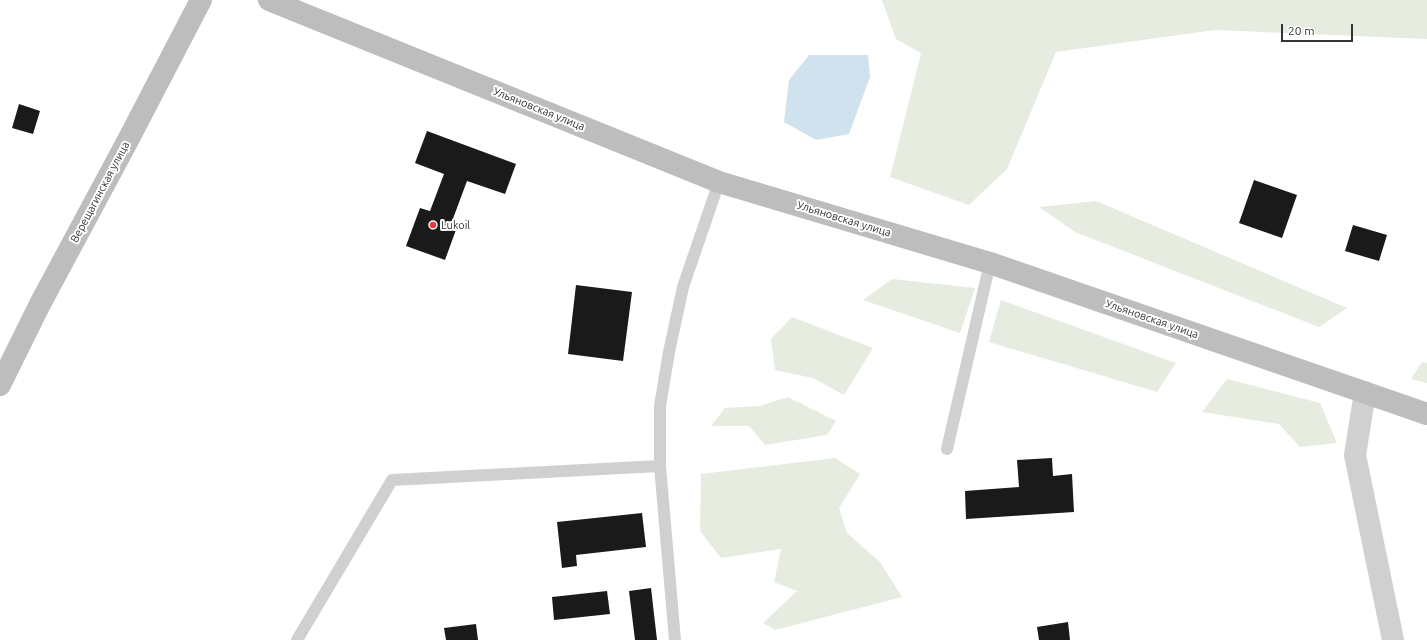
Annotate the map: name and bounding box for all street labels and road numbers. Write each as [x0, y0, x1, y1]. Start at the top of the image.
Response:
street label: Ульяновская улица [491, 85, 587, 133]
street label: Верещагинская улица [68, 139, 132, 245]
street label: Ульяновская улица [795, 198, 893, 240]
street label: Ульяновская улица [1104, 297, 1200, 341]

